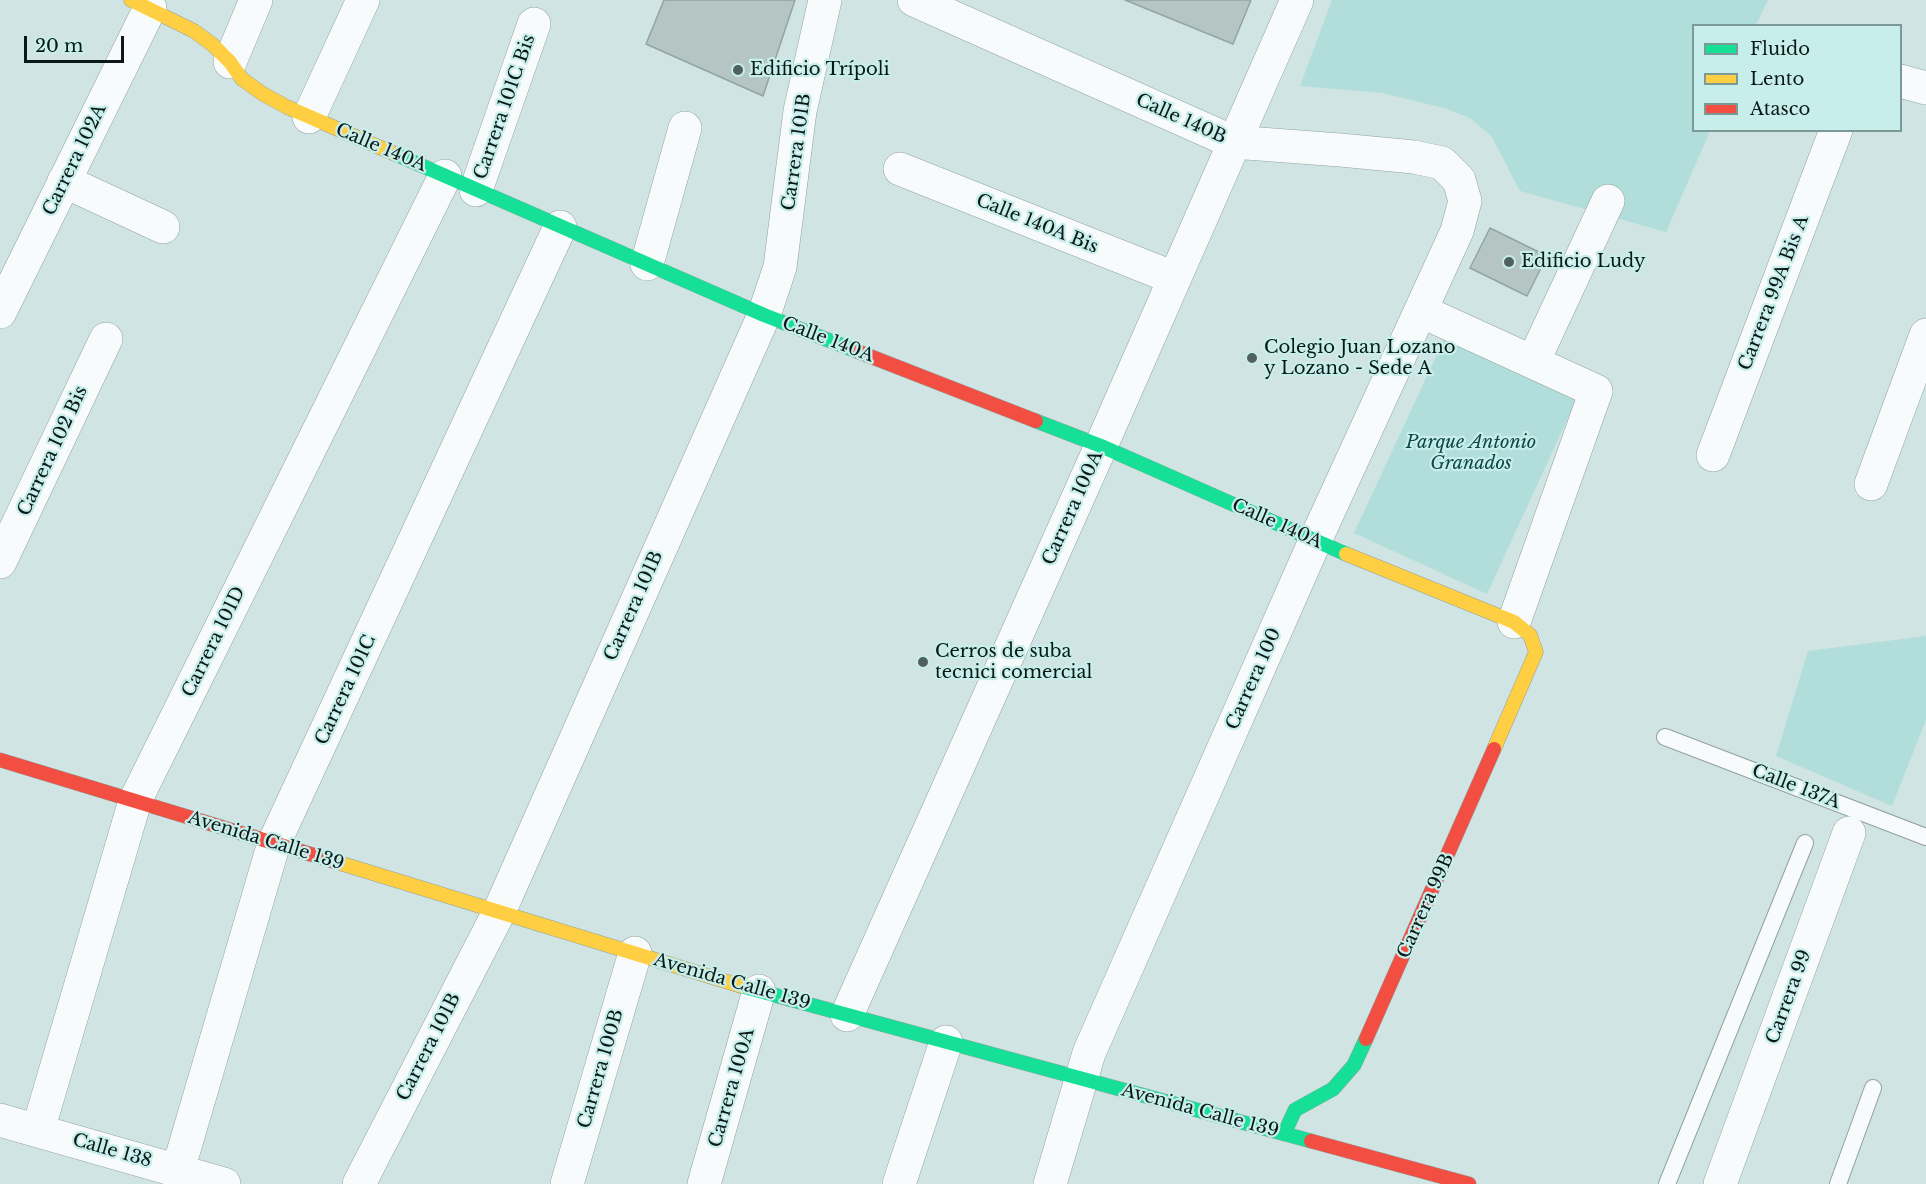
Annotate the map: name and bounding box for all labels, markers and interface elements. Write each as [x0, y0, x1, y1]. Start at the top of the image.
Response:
scale bar [27, 24, 128, 62]
legend [1692, 24, 1902, 132]
street label: Carrera 101C Bis [470, 32, 540, 182]
text: 20 m [35, 35, 83, 57]
text: Fluido [1750, 38, 1810, 60]
place label: Edificio Trípoli [750, 59, 890, 81]
marker: Edificio Trípoli [731, 63, 745, 77]
text: Lento [1750, 68, 1804, 90]
street label: Calle 140B [1132, 89, 1230, 149]
street label: Carrera 101B [778, 92, 816, 212]
text: Atasco [1750, 98, 1810, 120]
street label: Carrera 102A [39, 101, 111, 219]
street label: Calle 140A [332, 119, 430, 177]
street label: Calle 140A Bis [973, 190, 1101, 258]
street label: Carrera 99A Bis A [1734, 212, 1814, 374]
place label: Edificio Ludy [1521, 251, 1645, 273]
marker: Edificio Ludy [1502, 255, 1516, 269]
street label: Calle 140A [779, 313, 877, 367]
place label: Colegio Juan Lozano y Lozano - Sede A [1264, 337, 1455, 380]
marker: Colegio Juan Lozano y Lozano - Sede A [1245, 351, 1259, 365]
street label: Carrera 102 Bis [13, 383, 93, 519]
park label: Parque Antonio Granados [1406, 432, 1536, 474]
street label: Carrera 100A [1038, 448, 1108, 568]
street label: Calle 140A [1228, 494, 1326, 554]
street label: Carrera 101B [600, 548, 668, 664]
street label: Carrera 101D [178, 583, 250, 701]
street label: Carrera 100 [1222, 625, 1286, 733]
street label: Carrera 101C [311, 632, 381, 748]
place label: Cerros de suba tecnici comercial [935, 641, 1092, 684]
marker: Cerros de suba tecnici comercial [916, 655, 930, 669]
street label: Calle 137A [1749, 760, 1843, 814]
street label: Avenida Calle 139 [185, 807, 347, 875]
street label: Carrera 99B [1393, 850, 1459, 962]
street label: Carrera 99 [1762, 947, 1816, 1047]
street label: Avenida Calle 139 [651, 949, 813, 1015]
street label: Carrera 101B [393, 989, 465, 1105]
street label: Carrera 100B [574, 1007, 628, 1131]
street label: Carrera 100A [705, 1026, 759, 1150]
street label: Avenida Calle 139 [1119, 1080, 1281, 1142]
street label: Calle 138 [70, 1129, 154, 1173]

